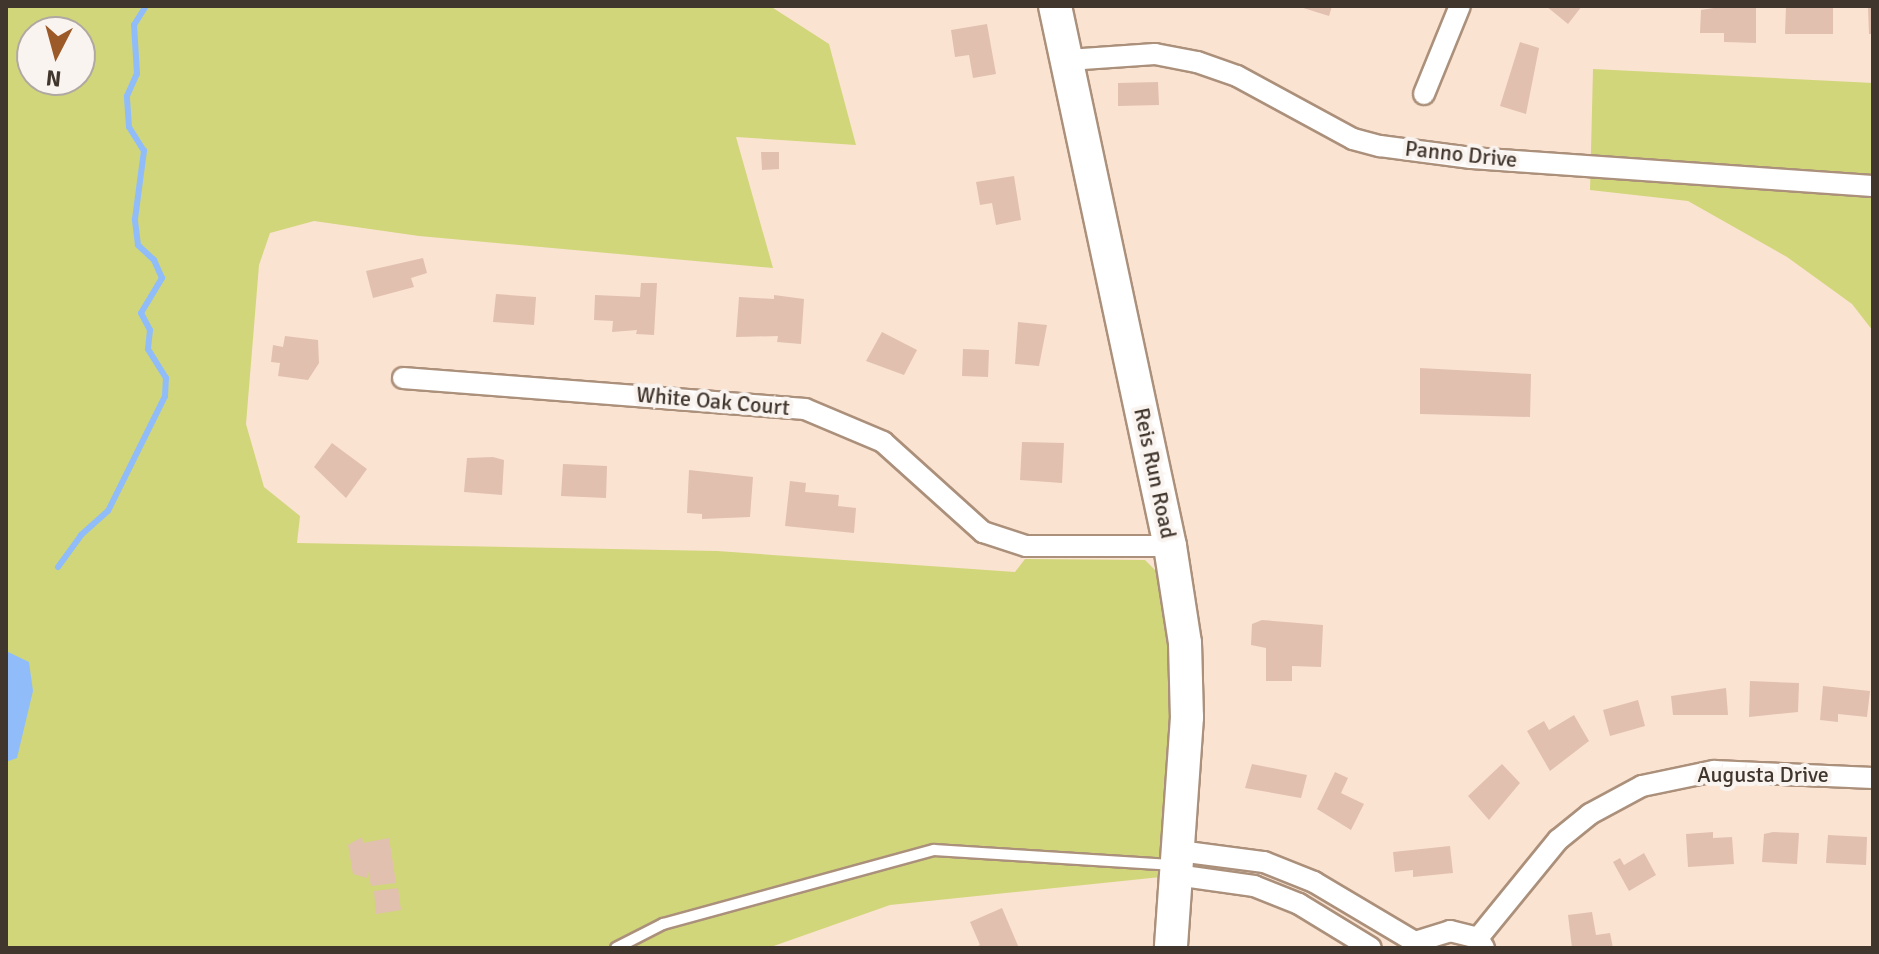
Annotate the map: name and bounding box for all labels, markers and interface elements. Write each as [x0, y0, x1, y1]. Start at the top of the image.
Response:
north arrow [16, 16, 96, 96]
text: N [45, 64, 63, 93]
street label: Panno Drive [1404, 135, 1518, 173]
street label: White Oak Court [635, 381, 791, 421]
street label: Reis Run Road [1128, 405, 1182, 541]
street label: Augusta Drive [1697, 762, 1829, 788]

